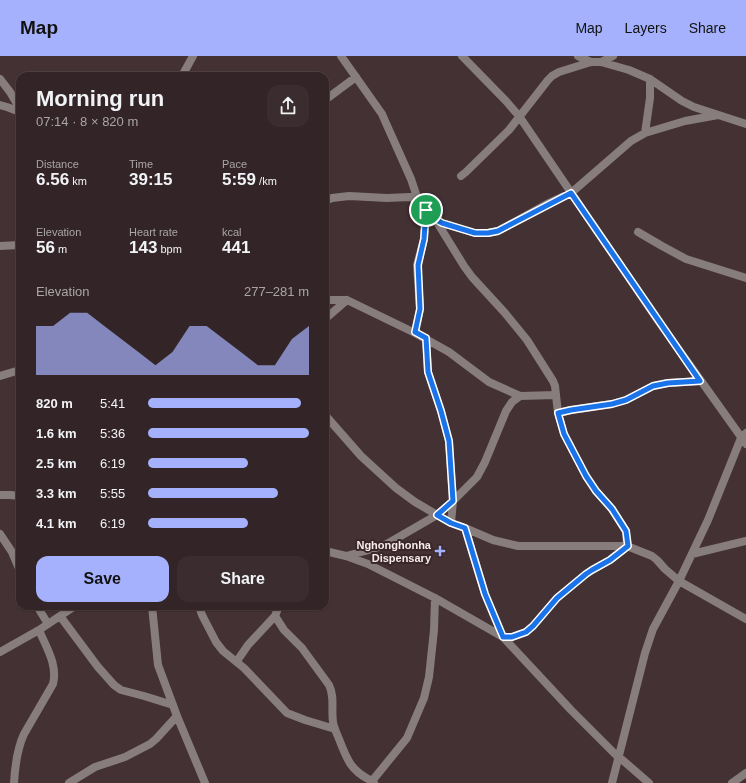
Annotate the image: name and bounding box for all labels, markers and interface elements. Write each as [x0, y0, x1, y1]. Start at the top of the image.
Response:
text: Map [20, 17, 58, 38]
text: Map [575, 20, 603, 36]
text: Layers [625, 20, 667, 36]
text: Share [689, 20, 726, 36]
button: share [267, 85, 309, 127]
text: Morning run [36, 86, 164, 111]
text: 07:14 · 8 × 820 m [36, 114, 138, 129]
text: Distance [36, 158, 79, 170]
text: Time [129, 158, 153, 170]
text: Pace [222, 158, 247, 170]
text: 6.56 [36, 170, 69, 189]
text: 39:15 [129, 170, 172, 189]
text: 5:59 [222, 170, 256, 189]
text: km [69, 175, 87, 187]
text: /km [256, 175, 277, 187]
pin [409, 193, 443, 227]
icon: arrive [415, 199, 437, 221]
text: Elevation [36, 226, 81, 238]
text: Heart rate [129, 226, 178, 238]
text: kcal [222, 226, 242, 238]
text: 56 [36, 238, 55, 257]
text: 143 [129, 238, 157, 257]
text: 441 [222, 238, 250, 257]
text: m [55, 243, 67, 255]
text: bpm [157, 243, 182, 255]
text: Elevation [36, 284, 89, 299]
text: 277–281 m [244, 284, 309, 299]
text: 820 m [36, 396, 73, 411]
text: 5:41 [100, 396, 125, 411]
text: 1.6 km [36, 426, 76, 441]
text: 5:36 [100, 426, 125, 441]
text: 2.5 km [36, 456, 76, 471]
text: 6:19 [100, 456, 125, 471]
text: 3.3 km [36, 486, 76, 501]
text: 5:55 [100, 486, 125, 501]
text: 4.1 km [36, 516, 76, 531]
text: 6:19 [100, 516, 125, 531]
place label: Nghonghonha Dispensary [356, 539, 432, 564]
marker: Nghonghonha Dispensary [434, 545, 446, 557]
button: Save [36, 556, 169, 602]
button: Share [177, 556, 309, 602]

